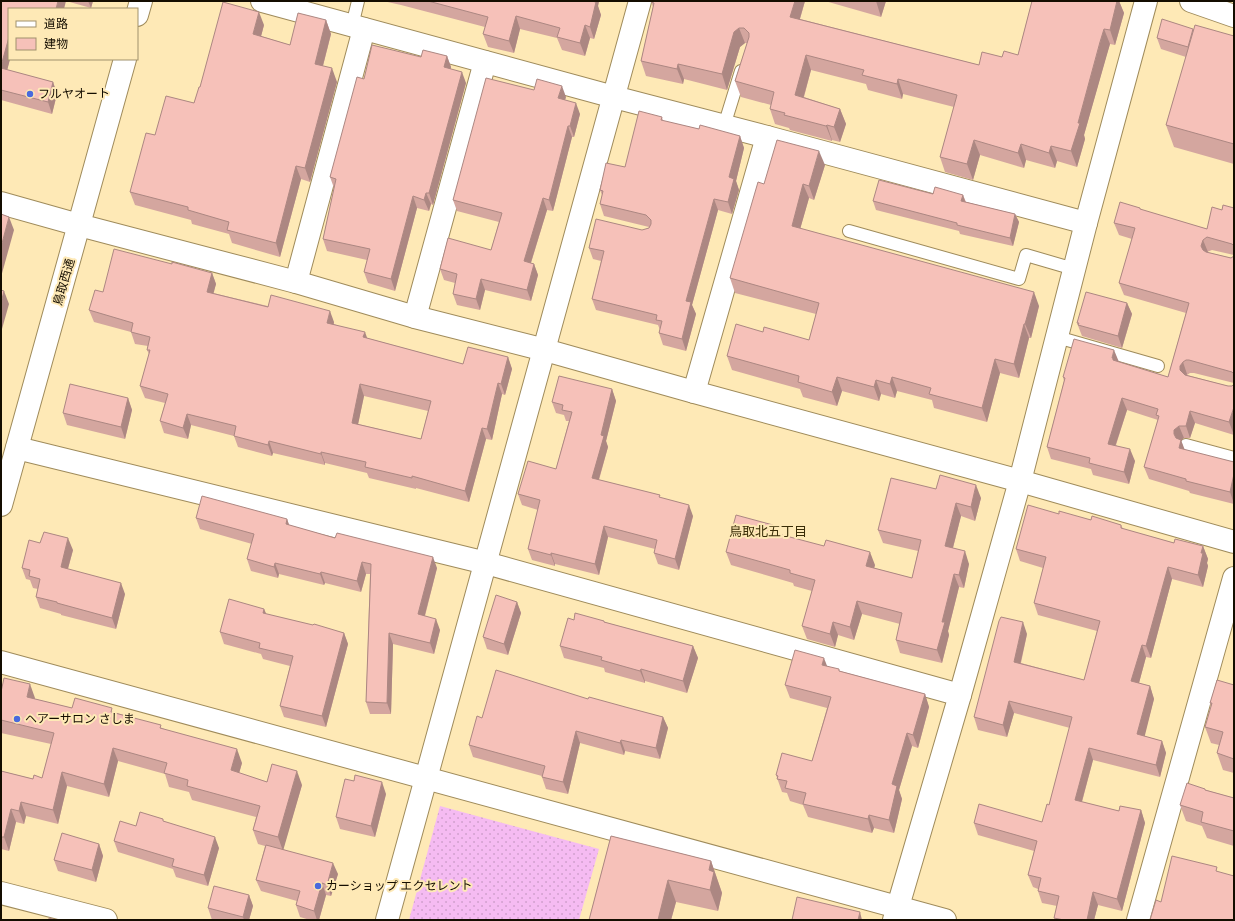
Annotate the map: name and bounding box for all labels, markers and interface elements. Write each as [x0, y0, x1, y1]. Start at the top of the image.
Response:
legend [8, 8, 138, 60]
text: 道路 [44, 16, 68, 30]
text: 建物 [44, 36, 68, 50]
place label: フルヤオート [38, 86, 110, 100]
marker: フルヤオート [25, 89, 35, 99]
street label: 鳥取西通 [50, 257, 76, 307]
district label: 鳥取北五丁目 [729, 523, 807, 539]
place label: ヘアーサロン さしま [25, 711, 135, 725]
marker: ヘアーサロン さしま [12, 714, 22, 724]
place label: カーショップ エクセレント [326, 878, 472, 892]
marker: カーショップ エクセレント [313, 881, 323, 891]

